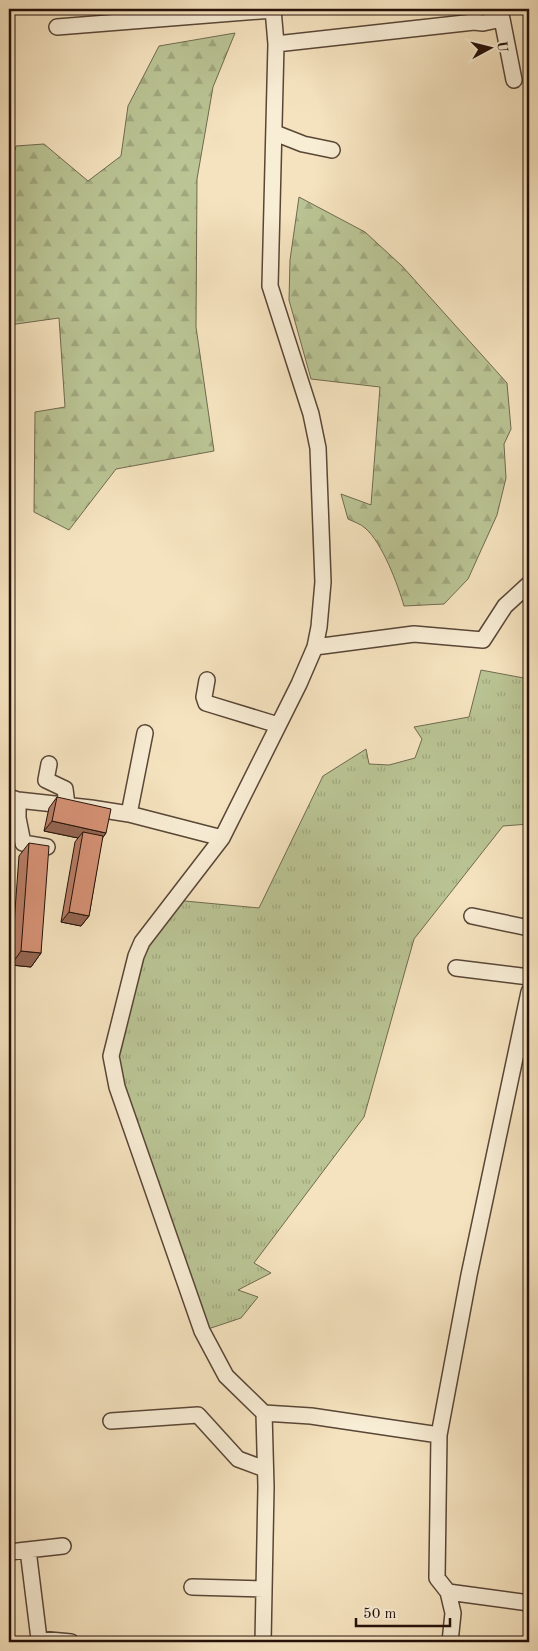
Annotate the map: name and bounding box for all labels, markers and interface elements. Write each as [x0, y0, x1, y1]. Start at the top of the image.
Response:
north arrow [466, 22, 516, 72]
text: U [494, 40, 510, 53]
scale bar [356, 1596, 449, 1628]
text: 50 m [363, 1607, 397, 1622]

